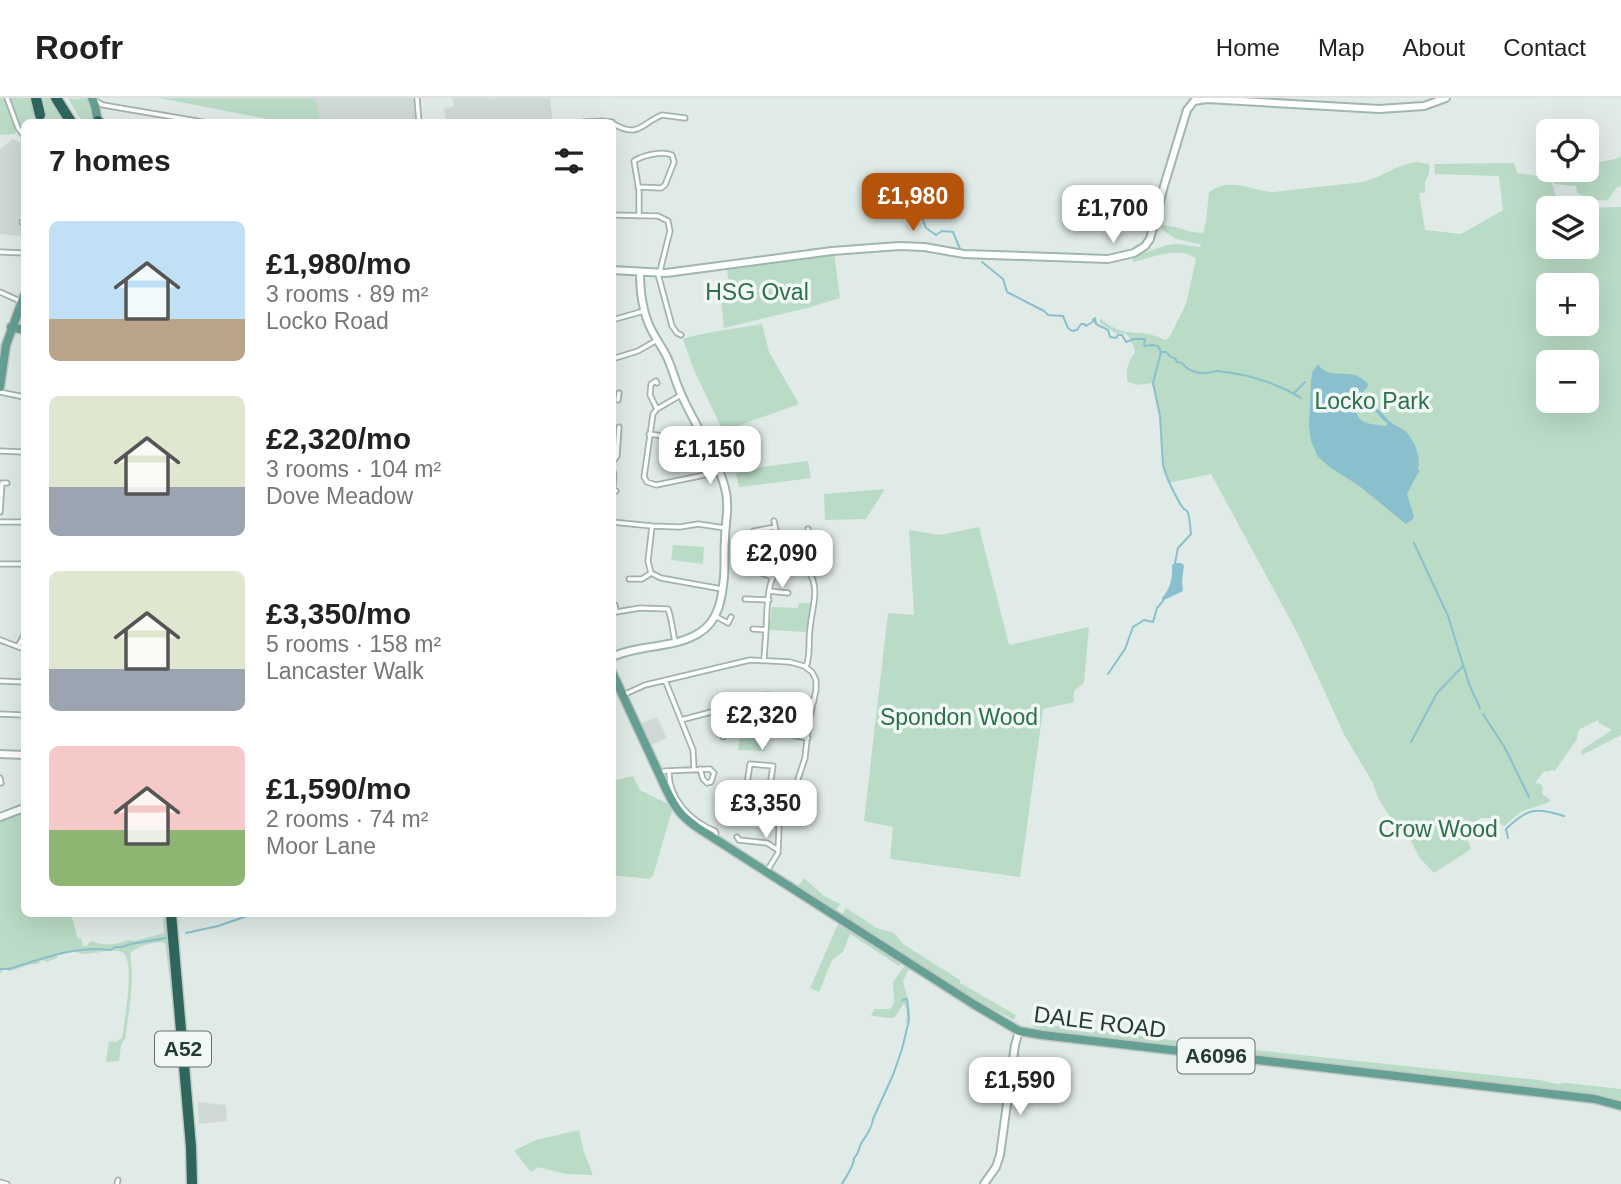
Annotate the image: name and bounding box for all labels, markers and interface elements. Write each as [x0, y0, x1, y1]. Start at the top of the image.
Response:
text: Roofr [35, 29, 123, 66]
text: Home [1216, 34, 1280, 61]
text: Map [1318, 34, 1365, 61]
text: About [1403, 34, 1465, 61]
text: Contact [1503, 34, 1586, 61]
map controls [1536, 119, 1599, 413]
button: locate [1536, 119, 1599, 182]
icon: filters [550, 142, 588, 180]
text: 7 homes [49, 144, 171, 177]
pin: £1,980 [856, 174, 970, 233]
text: £1,980 [878, 183, 948, 209]
pin: £1,700 [1056, 186, 1170, 245]
text: £1,700 [1078, 195, 1148, 221]
button: layers [1536, 196, 1599, 259]
text: £1,980/mo [266, 247, 411, 280]
icon: home [105, 249, 189, 333]
button: + [1536, 273, 1599, 336]
park label: HSG Oval [705, 279, 809, 305]
text: 3 rooms · 89 m² [266, 281, 428, 307]
text: Locko Road [266, 308, 389, 334]
button: − [1536, 350, 1599, 413]
park label: Locko Park [1314, 388, 1430, 414]
text: £2,320/mo [266, 422, 411, 455]
icon: home [105, 424, 189, 508]
pin: £1,150 [653, 426, 767, 486]
text: £1,150 [675, 436, 745, 462]
text: 3 rooms · 104 m² [266, 456, 441, 482]
text: Dove Meadow [266, 483, 413, 509]
pin: £2,090 [725, 531, 839, 590]
text: £2,090 [747, 540, 817, 566]
text: £3,350/mo [266, 597, 411, 630]
icon: home [105, 599, 189, 683]
text: 5 rooms · 158 m² [266, 631, 441, 657]
text: Lancaster Walk [266, 658, 424, 684]
pin: £2,320 [705, 692, 819, 752]
text: £2,320 [727, 702, 797, 728]
park label: Spondon Wood [880, 704, 1038, 730]
text: £1,590/mo [266, 772, 411, 805]
icon: home [105, 774, 189, 858]
pin: £3,350 [709, 780, 823, 840]
text: £3,350 [731, 790, 801, 816]
text: 2 rooms · 74 m² [266, 806, 428, 832]
park label: Crow Wood [1378, 816, 1498, 842]
text: Moor Lane [266, 833, 376, 859]
street label: DALE ROAD [1032, 1001, 1168, 1043]
road number: A52 [155, 1032, 211, 1066]
road number: A6096 [1178, 1038, 1254, 1074]
pin: £1,590 [963, 1058, 1077, 1117]
text: £1,590 [985, 1067, 1055, 1093]

